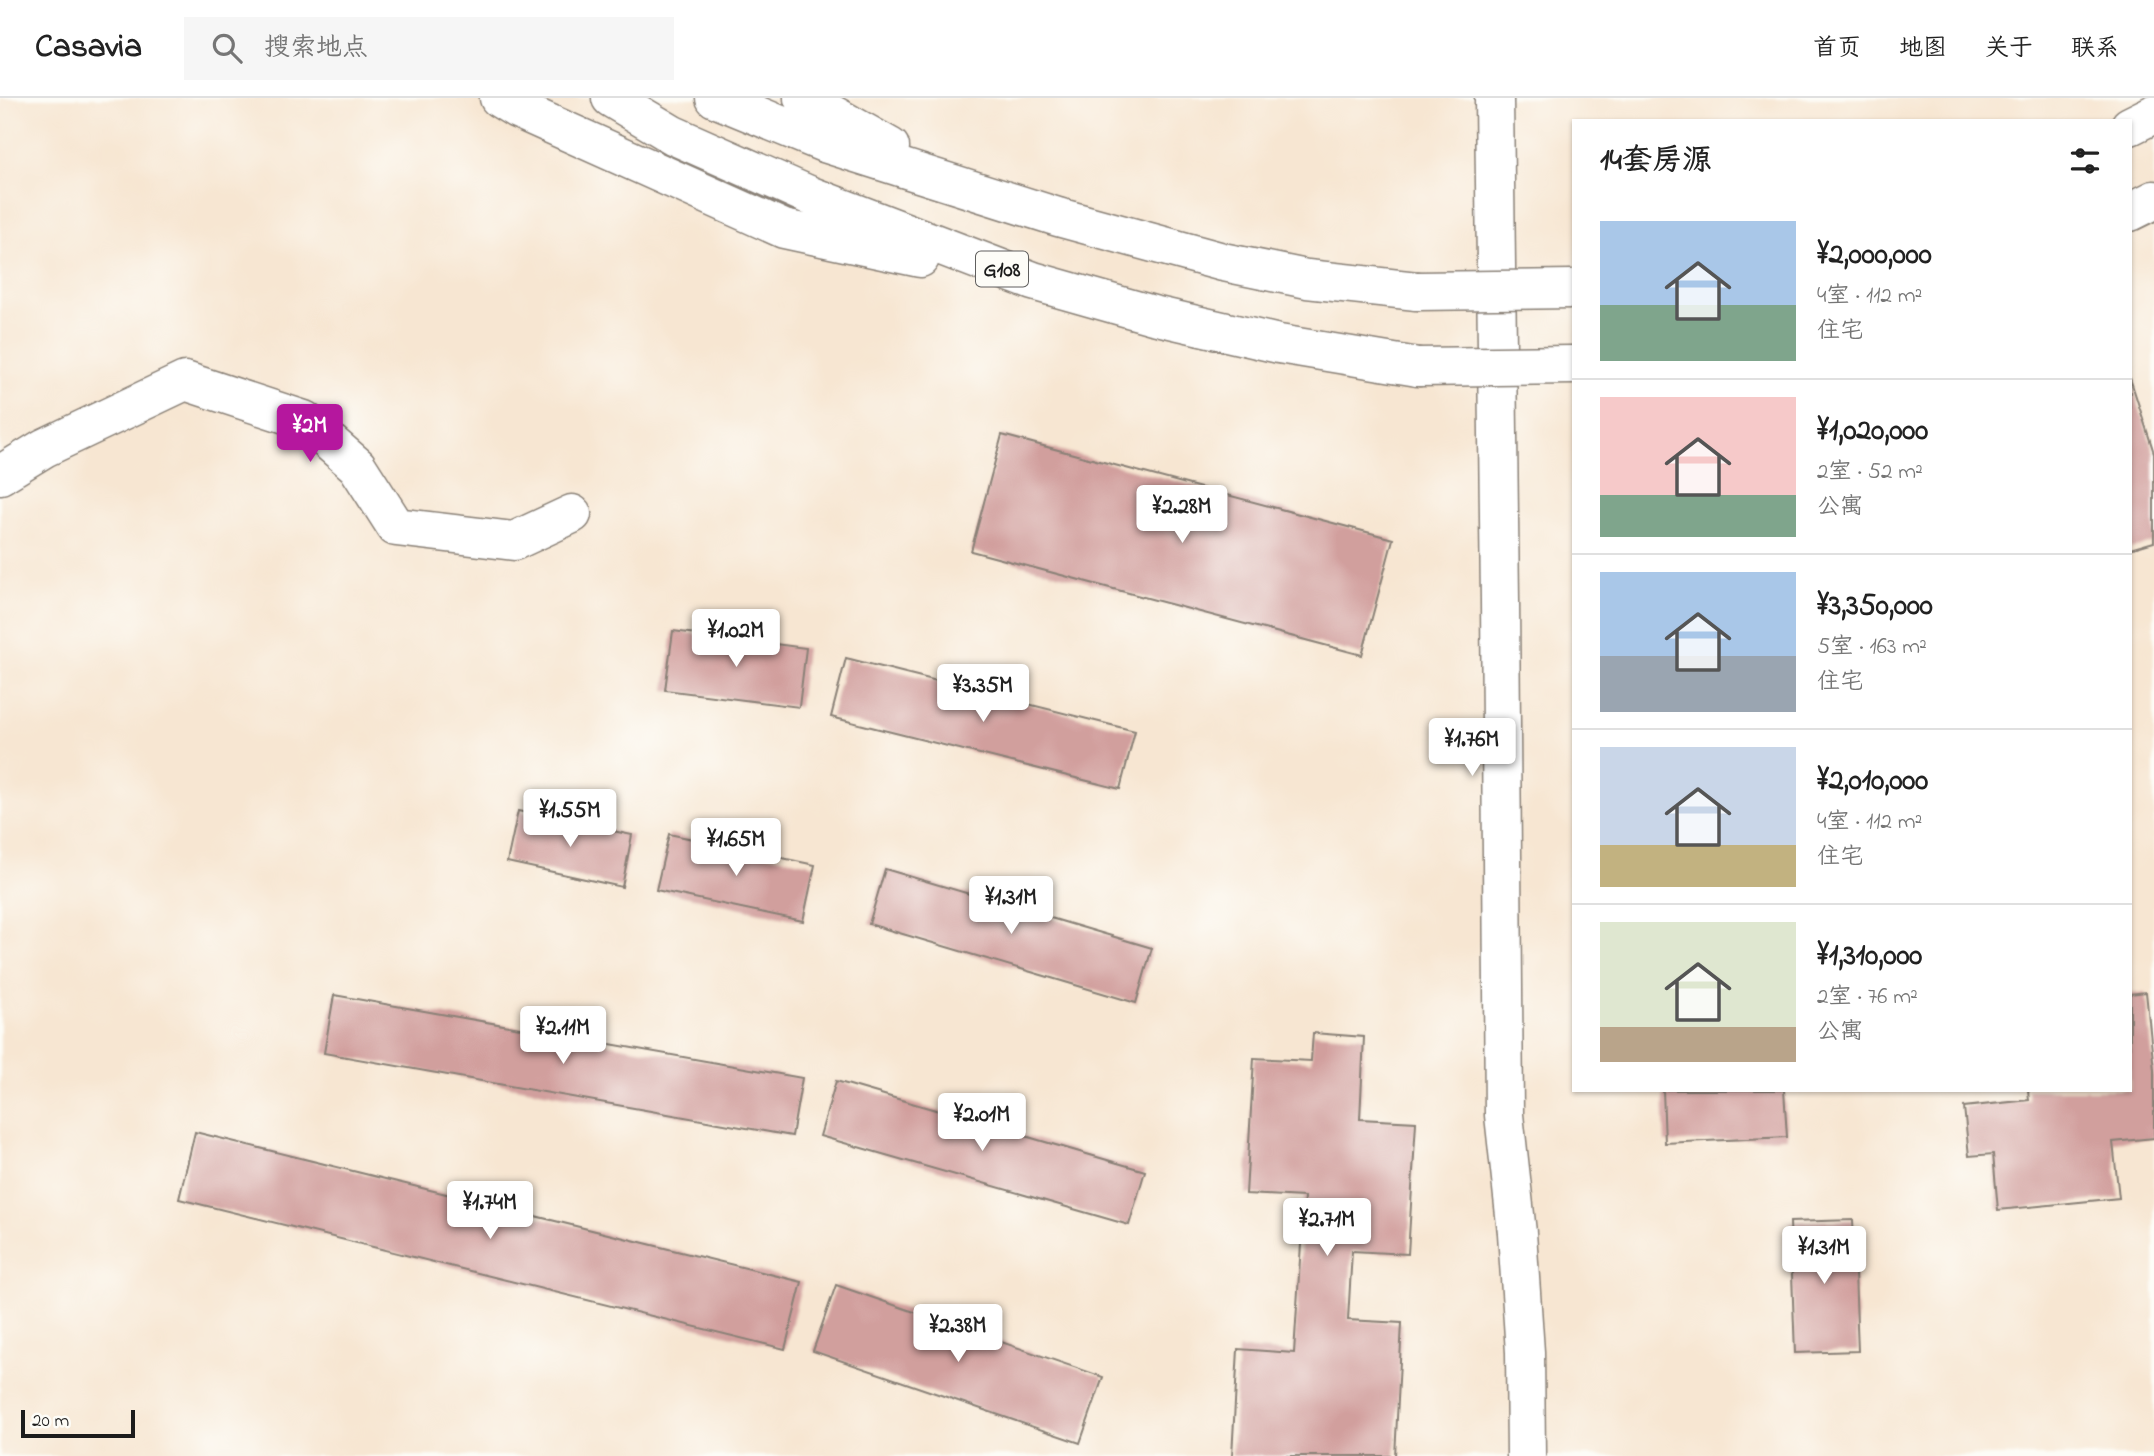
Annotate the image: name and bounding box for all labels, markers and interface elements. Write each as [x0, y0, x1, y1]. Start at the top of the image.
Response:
search box [184, 17, 674, 80]
text: Casavia [35, 24, 142, 72]
icon: search [208, 29, 246, 67]
text: 搜索地点 [264, 30, 368, 68]
text: 首页 [1813, 32, 1861, 67]
text: 地图 [1899, 32, 1947, 67]
text: 关于 [1985, 32, 2033, 67]
text: 联系 [2071, 32, 2119, 67]
text: 14套房源 [1600, 140, 1712, 184]
icon: filters [2066, 142, 2104, 180]
text: ¥2,000,000 [1817, 234, 1932, 278]
icon: home [1656, 249, 1740, 333]
road number: G108 [976, 252, 1028, 286]
text: 4室 · 112 m² [1817, 280, 1922, 313]
text: 住宅 [1817, 315, 1863, 348]
pin: ¥2M [276, 404, 344, 464]
text: ¥2M [293, 410, 327, 443]
text: ¥1,020,000 [1817, 410, 1928, 454]
icon: home [1656, 425, 1740, 509]
text: 2室 · 52 m² [1817, 456, 1923, 489]
pin: ¥2.28M [1125, 486, 1239, 545]
text: ¥2.28M [1152, 491, 1212, 524]
text: 公寓 [1817, 491, 1863, 524]
text: ¥3,350,000 [1817, 585, 1933, 629]
icon: home [1656, 600, 1740, 684]
pin: ¥1.02M [679, 610, 793, 669]
text: ¥1.02M [708, 615, 764, 648]
text: 5室 · 163 m² [1817, 631, 1927, 664]
pin: ¥3.35M [926, 664, 1040, 724]
text: 住宅 [1817, 666, 1863, 699]
text: ¥3.35M [953, 670, 1013, 703]
pin: ¥1.76M [1415, 718, 1529, 778]
text: ¥1.76M [1445, 724, 1499, 757]
text: ¥2,010,000 [1817, 760, 1928, 804]
icon: home [1656, 775, 1740, 859]
pin: ¥1.55M [513, 790, 627, 849]
text: ¥1.55M [539, 795, 601, 828]
text: 4室 · 112 m² [1817, 806, 1922, 839]
pin: ¥1.65M [679, 818, 793, 878]
text: ¥1.65M [707, 824, 765, 857]
text: 住宅 [1817, 841, 1863, 874]
pin: ¥1.31M [954, 876, 1068, 936]
text: ¥1.31M [985, 882, 1037, 915]
text: ¥1,310,000 [1817, 935, 1922, 979]
icon: home [1656, 950, 1740, 1034]
text: 2室 · 76 m² [1817, 981, 1918, 1014]
pin: ¥2.11M [506, 1006, 620, 1066]
text: ¥2.11M [536, 1012, 590, 1045]
text: 公寓 [1817, 1016, 1863, 1049]
pin: ¥2.01M [925, 1094, 1039, 1153]
text: ¥2.01M [954, 1099, 1010, 1132]
pin: ¥1.74M [433, 1182, 547, 1241]
text: ¥1.74M [463, 1187, 517, 1220]
pin: ¥2.71M [1270, 1198, 1384, 1258]
text: ¥2.71M [1299, 1204, 1355, 1237]
pin: ¥1.31M [1767, 1226, 1881, 1286]
text: ¥1.31M [1798, 1232, 1850, 1265]
pin: ¥2.38M [901, 1304, 1015, 1364]
text: ¥2.38M [929, 1310, 987, 1343]
scale bar [21, 1407, 135, 1439]
text: 20 m [32, 1408, 69, 1435]

